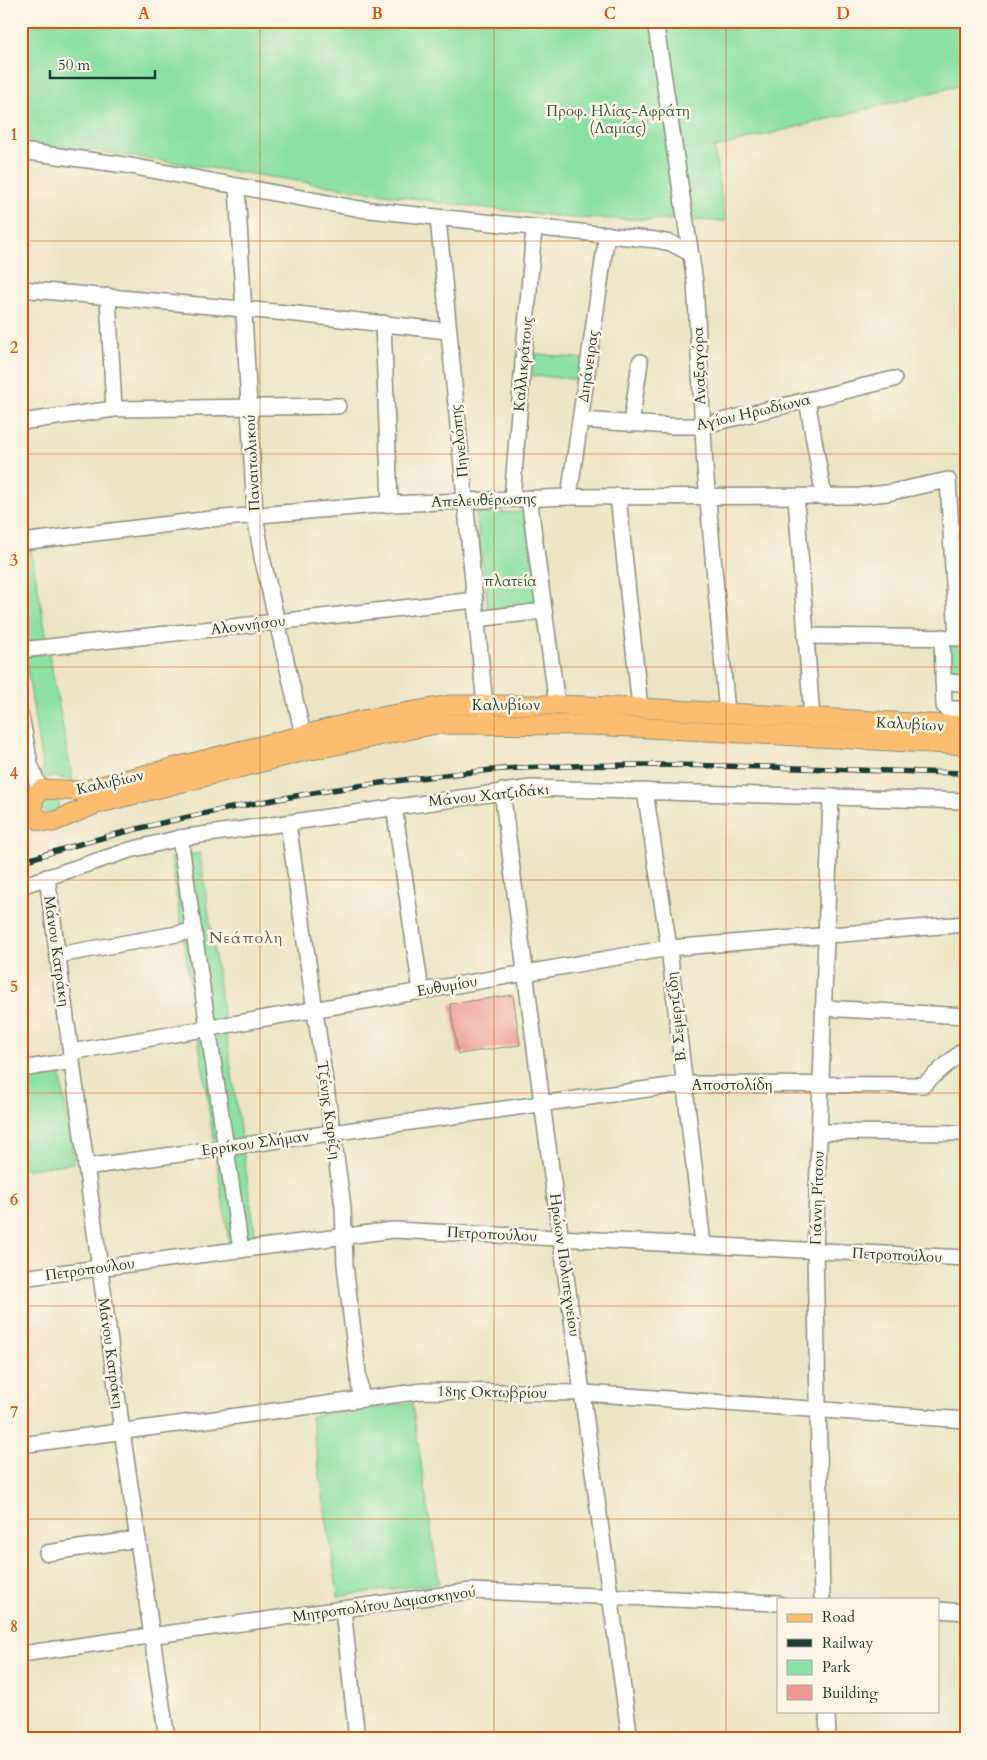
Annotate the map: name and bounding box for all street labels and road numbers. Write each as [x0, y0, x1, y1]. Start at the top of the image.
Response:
street label: Καλλικράτους [509, 315, 537, 412]
street label: Αναξαγόρα [688, 327, 710, 405]
street label: Διηάνειρας [573, 328, 603, 404]
street label: Αγίου Ηρωδίωνα [694, 389, 812, 435]
street label: Πηνελόπης [445, 403, 473, 479]
street label: Παναιτωλικού [239, 414, 265, 512]
street label: Απελευθέρωσης [431, 488, 538, 512]
street label: Αλοννήσου [209, 610, 287, 640]
street label: Καλυβίων [472, 695, 540, 715]
street label: Καλυβίων [875, 712, 945, 736]
street label: Καλυβίων [74, 765, 146, 799]
street label: Μάνου Χατζιδάκι [428, 779, 551, 811]
street label: Μάνου Κατράκη [39, 894, 75, 1008]
street label: Ευθυμίου [415, 971, 479, 1001]
street label: Β. Σεμερτζίδη [661, 971, 691, 1063]
street label: Τζένης Καρέζη [312, 1059, 346, 1161]
street label: Αποστολίδη [692, 1075, 772, 1095]
street label: Ερρίκου Σλήμαν [200, 1126, 310, 1160]
street label: Γιάννη Ρίτσου [805, 1150, 829, 1245]
street label: Ηρώων Πολυτεχνείου [545, 1192, 585, 1338]
street label: Πετροπούλου [446, 1222, 538, 1246]
street label: Πετροπούλου [851, 1243, 943, 1267]
street label: Πετροπούλου [44, 1253, 136, 1285]
street label: Μάνου Κατράκη [93, 1296, 129, 1410]
street label: 18ης Οκτωβρίου [437, 1381, 547, 1403]
street label: Μητροπολίτου Δαμασκηνού [291, 1581, 477, 1627]

